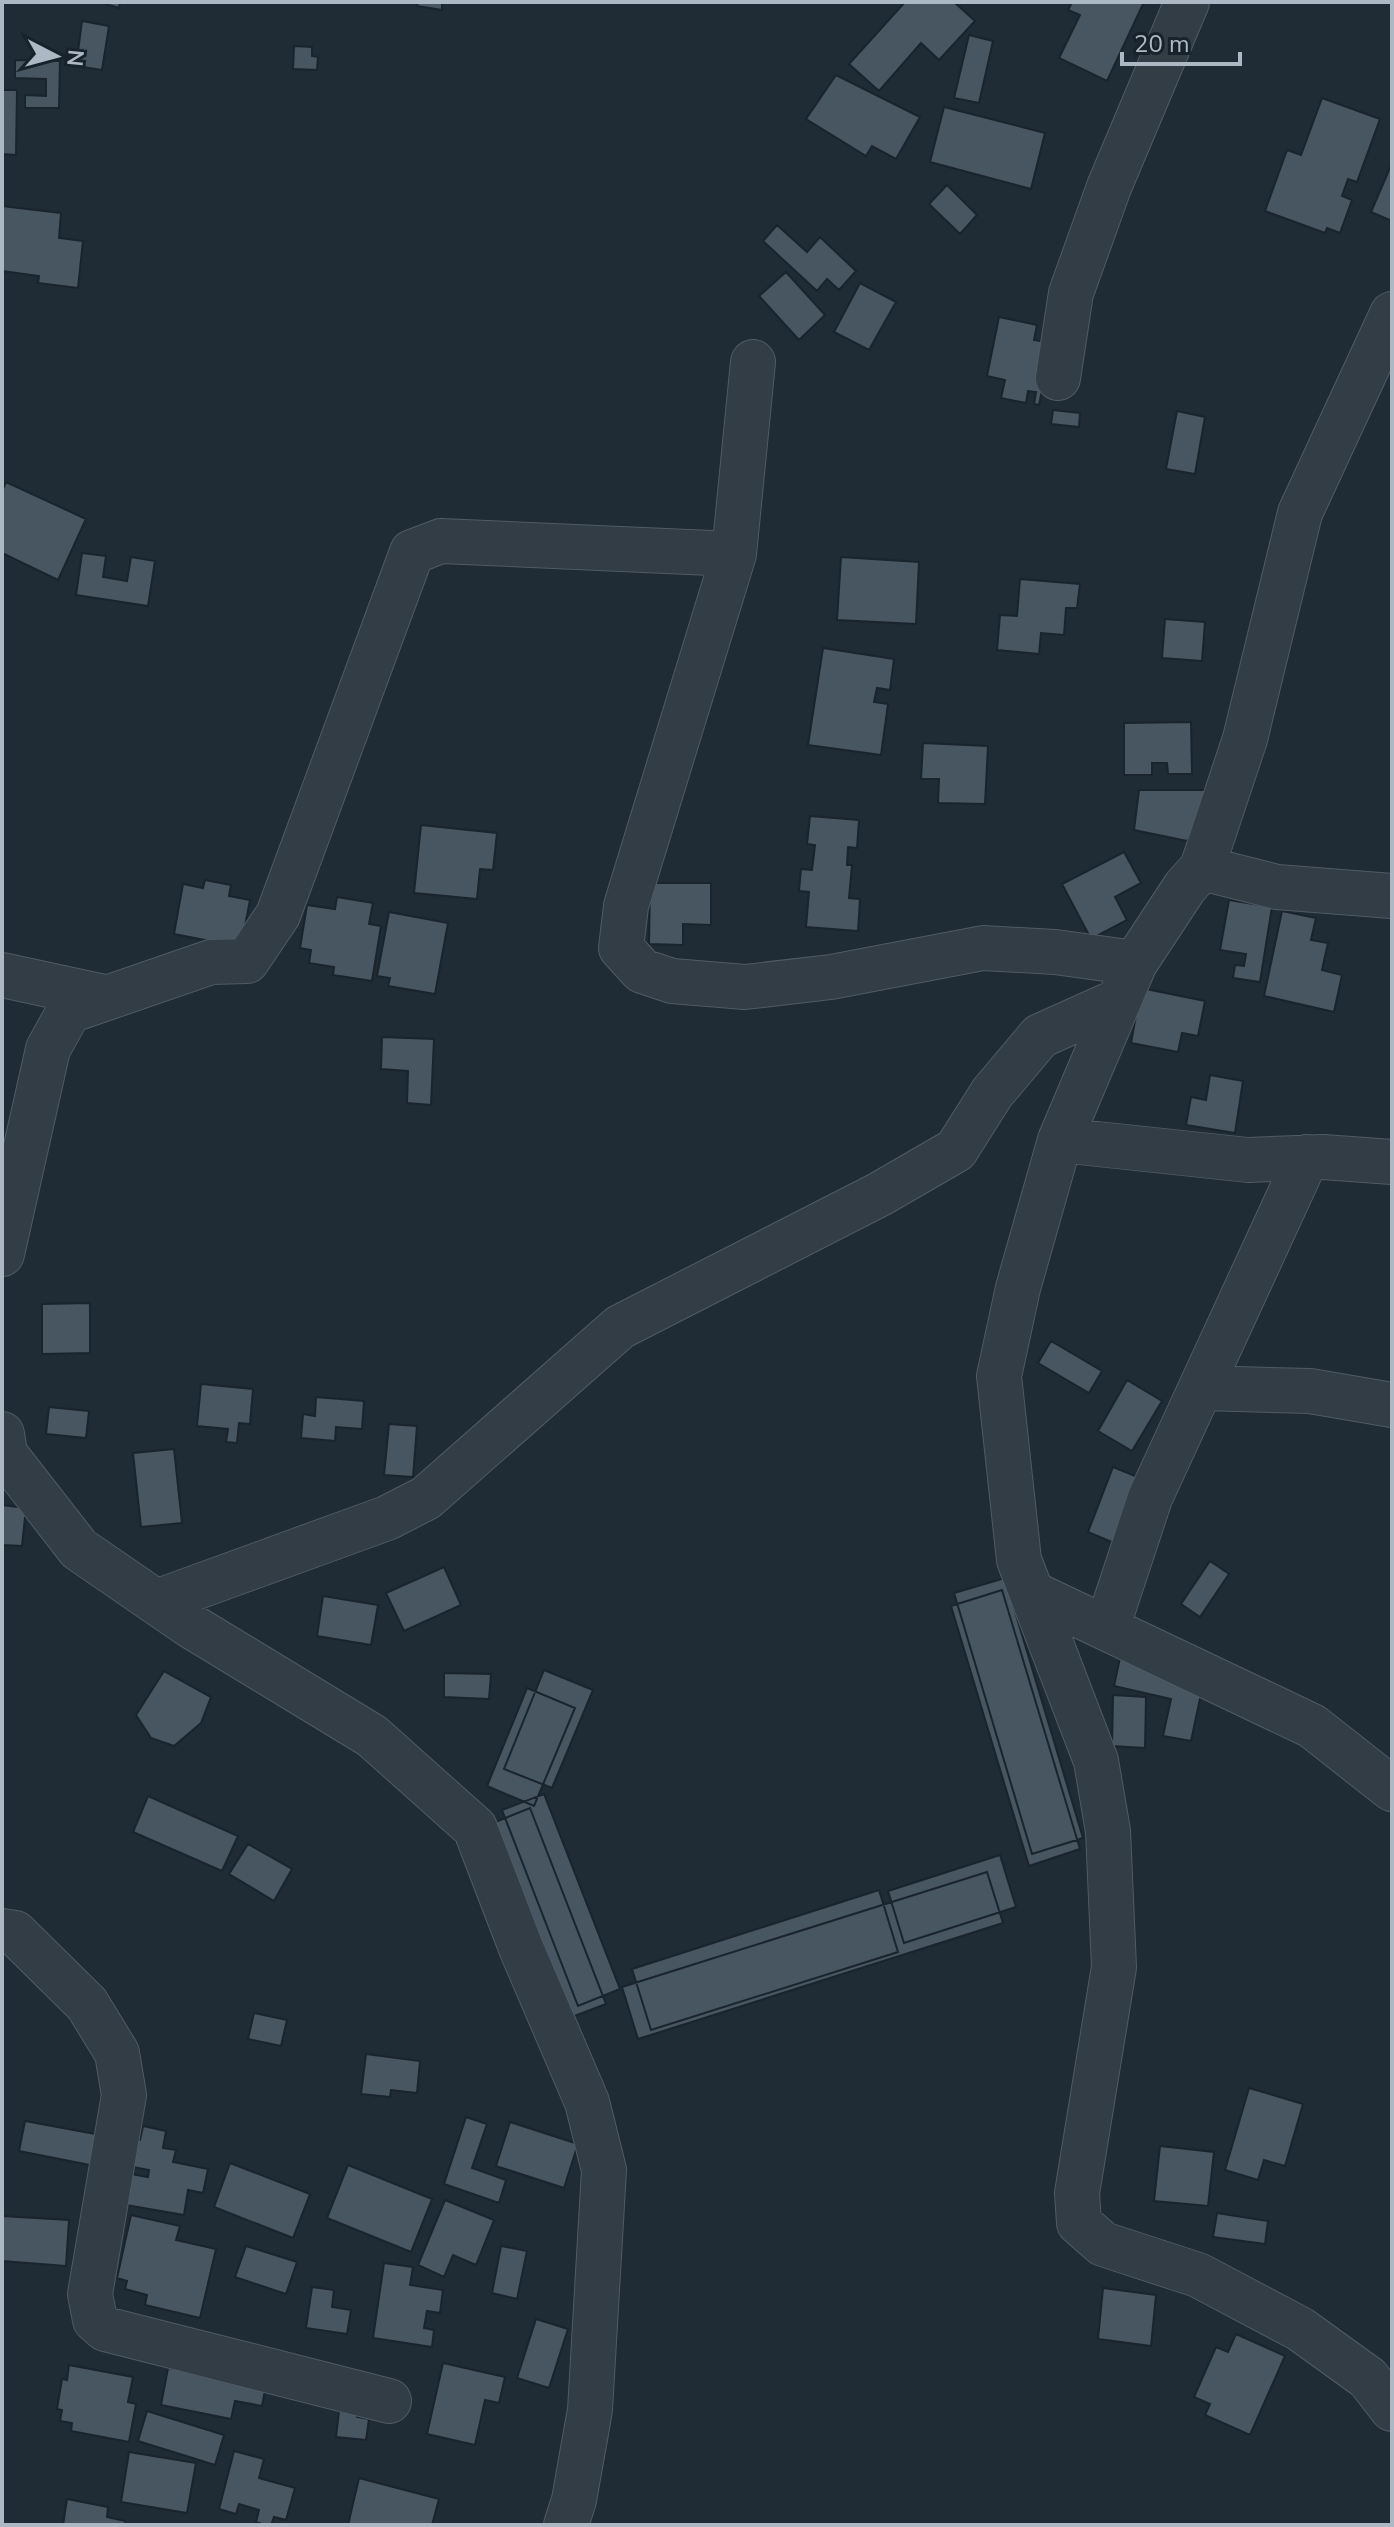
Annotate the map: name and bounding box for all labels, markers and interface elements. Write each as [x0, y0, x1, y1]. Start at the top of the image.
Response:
north arrow [16, 16, 96, 96]
scale bar [1122, 16, 1240, 66]
text: 20 m [1134, 28, 1190, 60]
text: N [59, 48, 91, 68]

